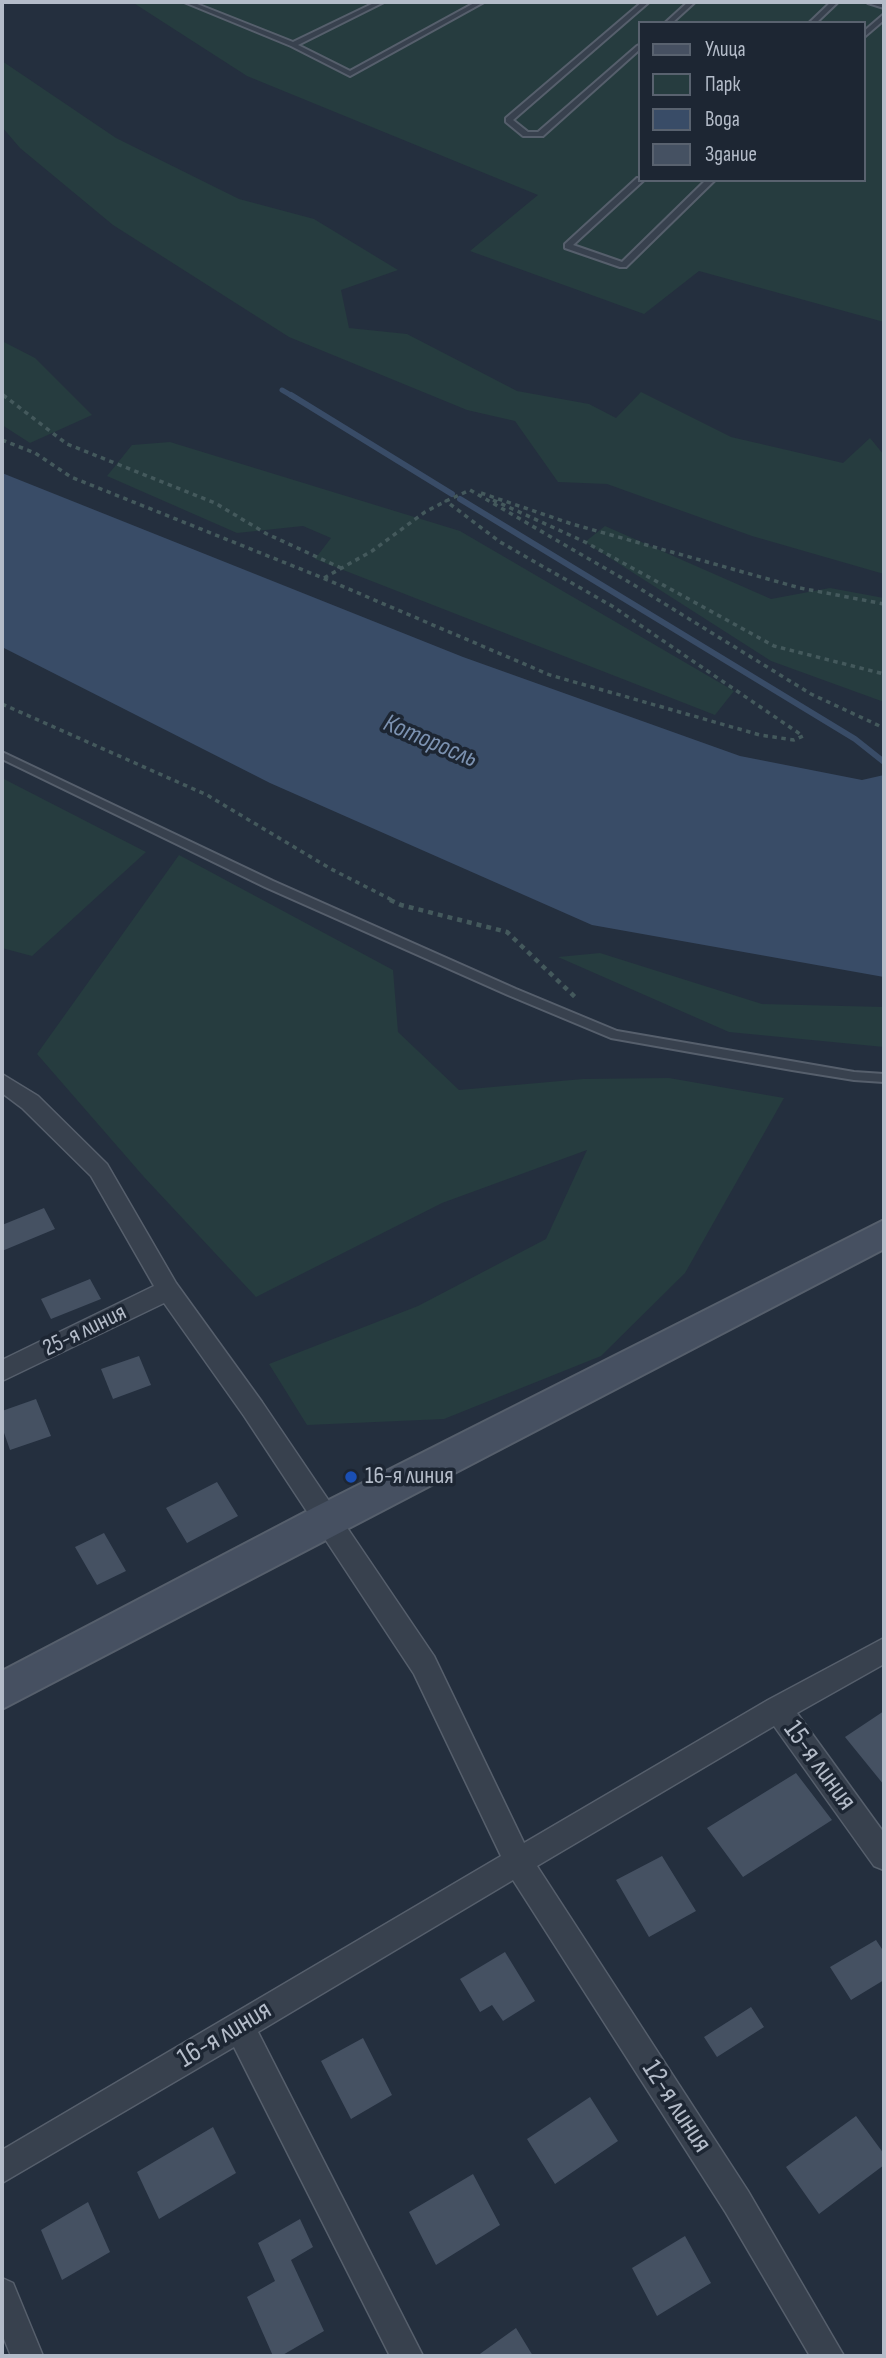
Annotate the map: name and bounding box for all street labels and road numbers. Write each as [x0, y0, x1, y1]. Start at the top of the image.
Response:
street label: 25-я линия [39, 1298, 131, 1364]
street label: 15-я линия [775, 1715, 863, 1817]
street label: 16-я линия [172, 1994, 278, 2076]
street label: 12-я линия [634, 2055, 718, 2159]

